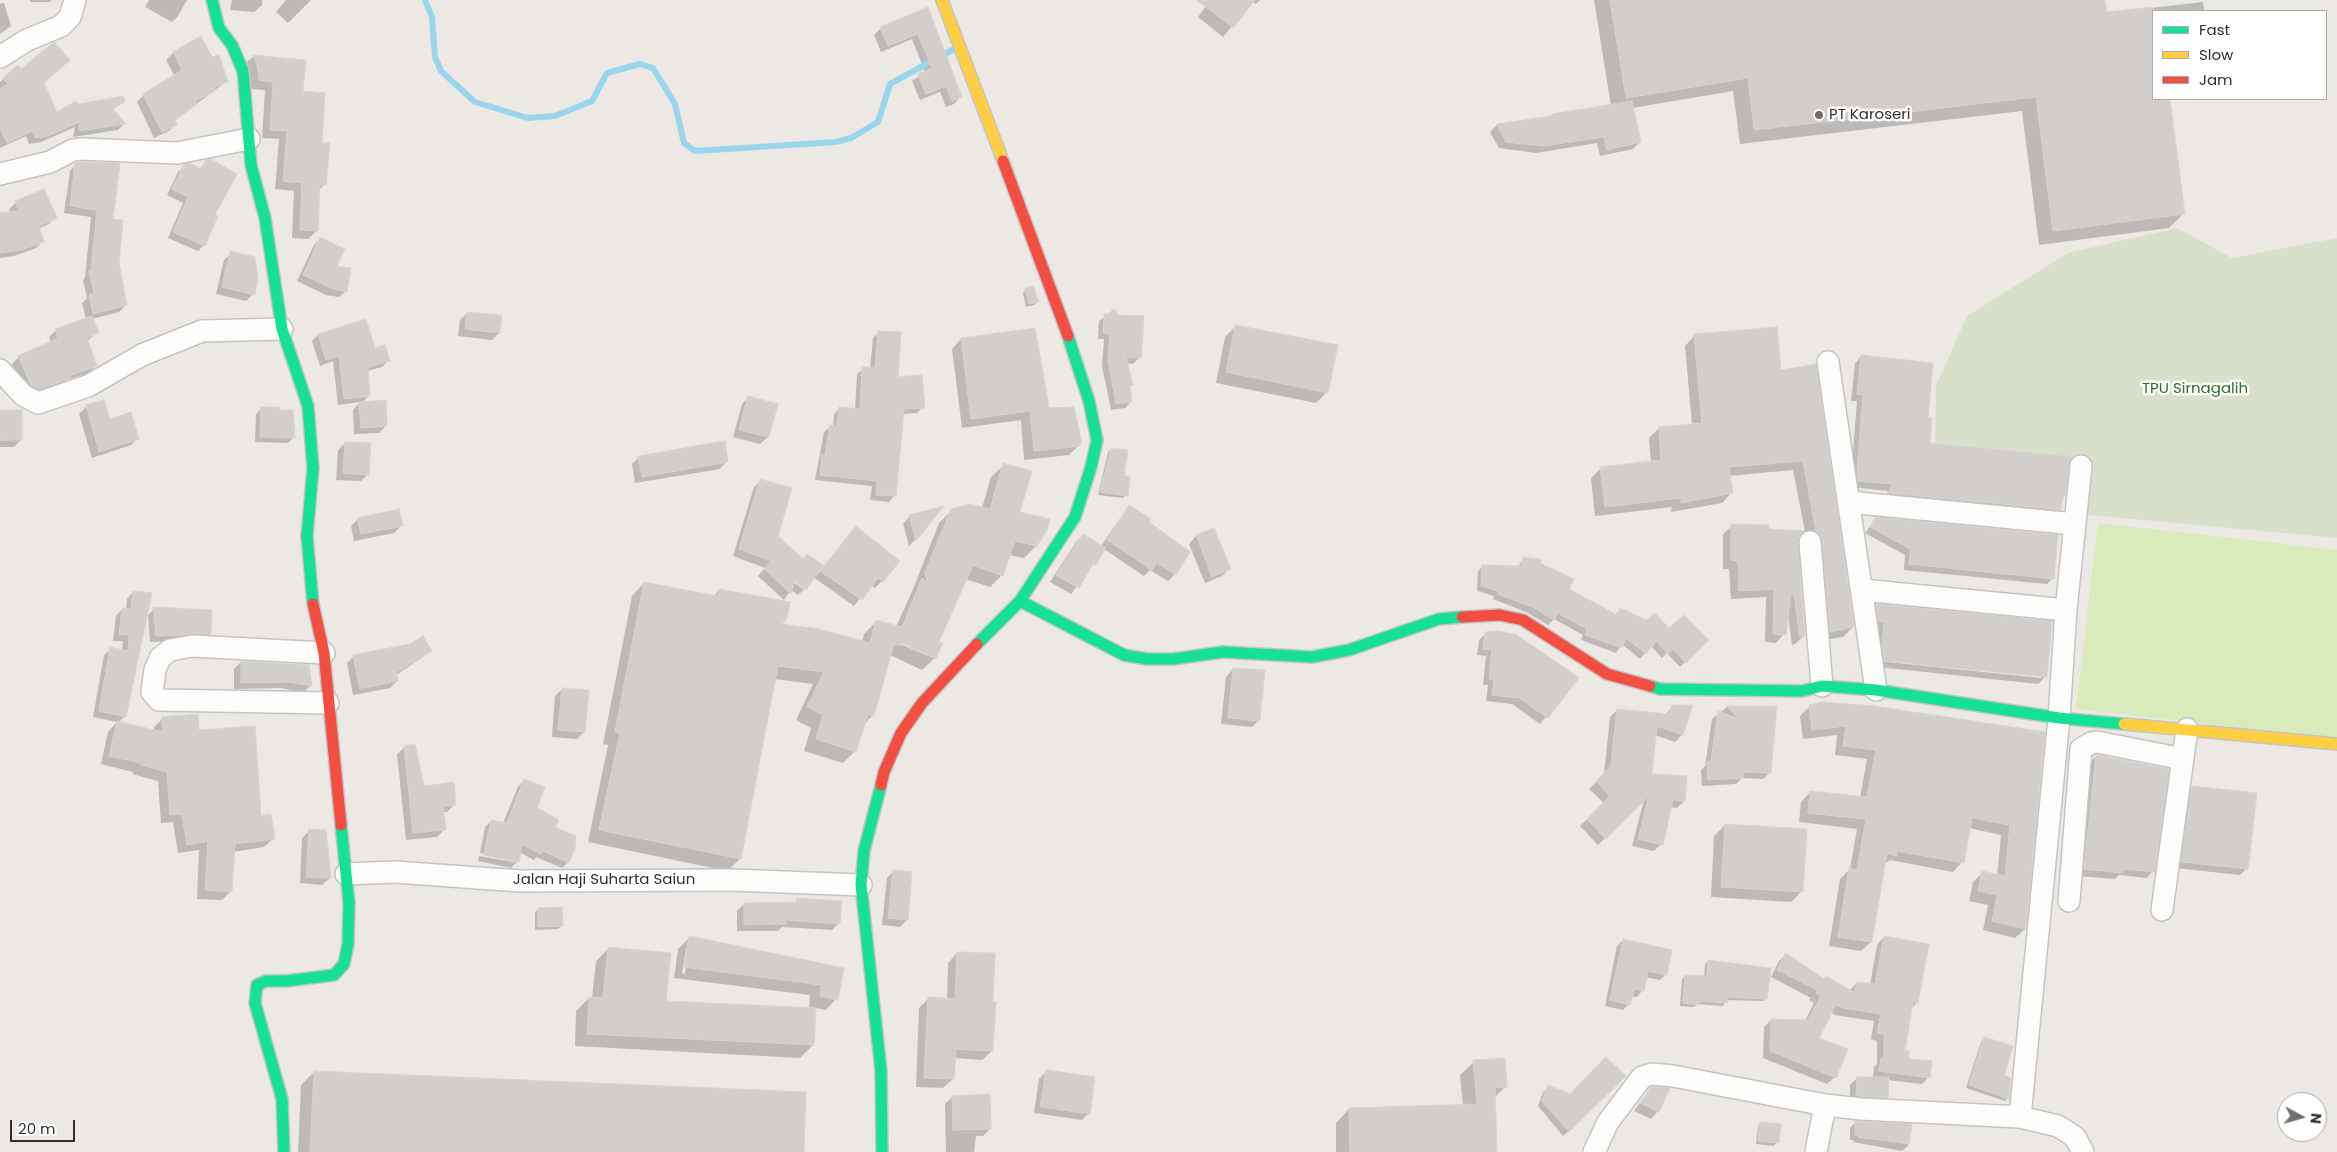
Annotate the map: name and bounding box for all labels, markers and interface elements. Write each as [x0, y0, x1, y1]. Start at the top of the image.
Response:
legend [2152, 10, 2327, 100]
text: Fast [2199, 19, 2230, 40]
text: Slow [2199, 44, 2233, 65]
text: Jam [2199, 69, 2233, 90]
place label: PT Karoseri [1829, 106, 1911, 124]
marker: PT Karoseri [1813, 109, 1825, 121]
park label: TPU Sirnagalih [2142, 380, 2248, 398]
street label: Jalan Haji Suharta Saiun [513, 871, 695, 889]
north arrow [2277, 1092, 2327, 1142]
scale bar [12, 1110, 78, 1142]
text: N [2305, 1112, 2326, 1125]
text: 20 m [18, 1118, 56, 1139]

